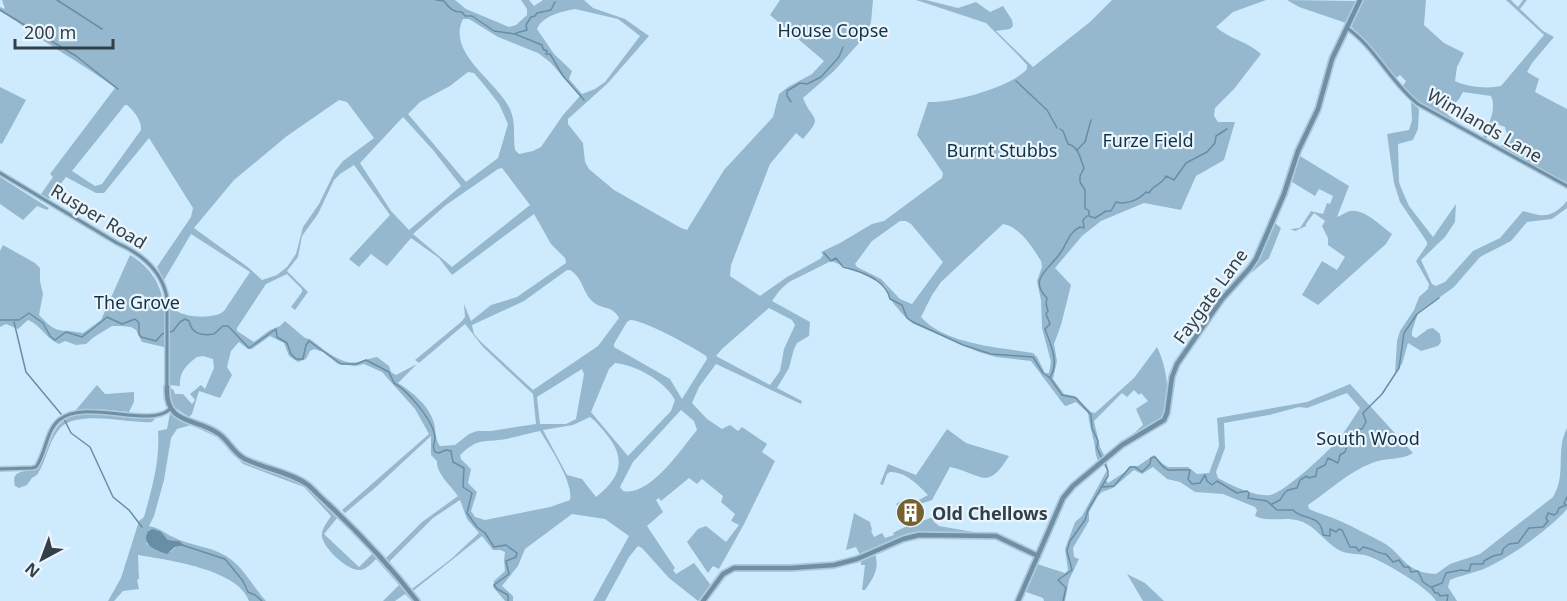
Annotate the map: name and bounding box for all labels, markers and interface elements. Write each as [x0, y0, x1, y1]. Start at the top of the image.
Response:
scale bar [15, 12, 112, 50]
park label: House Copse [778, 18, 888, 42]
text: 200 m [24, 20, 76, 44]
street label: Wimlands Lane [1423, 82, 1547, 168]
park label: Furze Field [1102, 128, 1194, 152]
park label: Burnt Stubbs [947, 138, 1057, 162]
street label: Rusper Road [47, 178, 151, 254]
street label: Faygate Lane [1167, 244, 1253, 348]
park label: The Grove [94, 290, 180, 314]
park label: South Wood [1316, 426, 1420, 450]
building icon: Old Chellows [895, 497, 927, 529]
place label: Old Chellows [932, 501, 1048, 525]
north arrow [12, 529, 72, 589]
text: N [20, 558, 44, 583]

